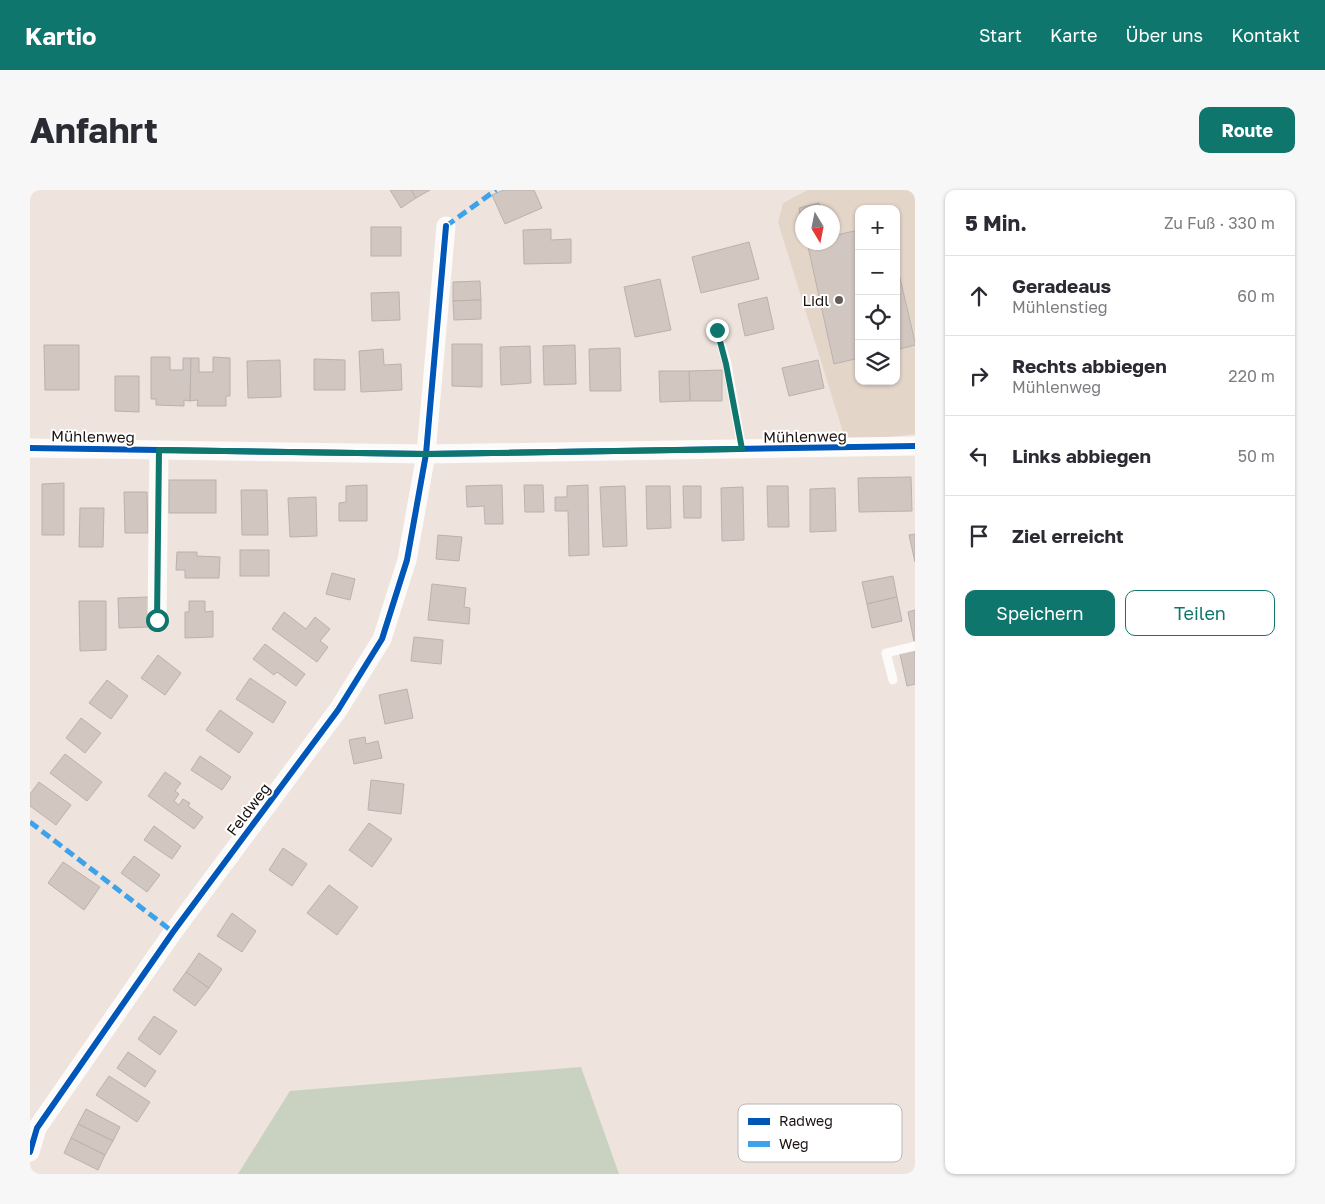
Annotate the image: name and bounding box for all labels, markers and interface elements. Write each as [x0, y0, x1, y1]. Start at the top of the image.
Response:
text: Kartio [25, 21, 97, 50]
text: Start [979, 24, 1022, 46]
text: Karte [1050, 24, 1097, 46]
text: Über uns [1125, 24, 1203, 46]
text: Kontakt [1231, 24, 1300, 46]
button: Route [1199, 107, 1295, 153]
text: Anfahrt [30, 109, 158, 151]
north arrow [795, 205, 840, 250]
map controls [855, 205, 900, 385]
button: + [855, 205, 900, 250]
text: 5 Min. [965, 210, 1027, 236]
text: Zu Fuß · 330 m [1164, 213, 1275, 233]
button: − [855, 250, 900, 295]
text: Geradeaus [1012, 274, 1111, 297]
icon: ahead [965, 282, 993, 310]
text: 60 m [1237, 286, 1275, 306]
place label: Lidl [802, 291, 829, 309]
marker: Lidl [833, 294, 845, 306]
button: locate [855, 295, 900, 340]
text: Mühlenstieg [1012, 297, 1108, 317]
route end [706, 319, 729, 342]
button: layers [855, 340, 900, 385]
text: Rechts abbiegen [1012, 354, 1167, 377]
icon: right [965, 362, 993, 390]
text: 220 m [1228, 366, 1275, 386]
text: Mühlenweg [1012, 377, 1101, 397]
street label: Mühlenweg [51, 426, 135, 446]
street label: Mühlenweg [763, 426, 847, 446]
icon: left [965, 442, 993, 470]
text: Links abbiegen [1012, 444, 1151, 467]
text: 50 m [1238, 446, 1275, 466]
icon: arrive [965, 522, 993, 550]
text: Ziel erreicht [1012, 524, 1124, 547]
button: Speichern [965, 590, 1115, 636]
button: Teilen [1125, 590, 1275, 636]
route start [146, 609, 169, 632]
street label: Feldweg [222, 779, 274, 839]
legend [738, 1104, 902, 1162]
text: Radweg [779, 1112, 833, 1129]
text: Weg [779, 1135, 809, 1152]

